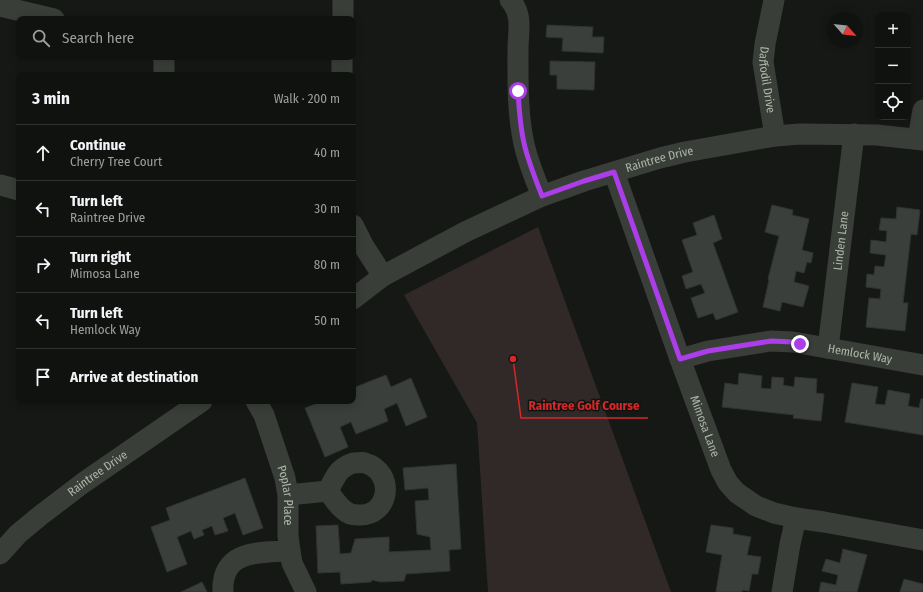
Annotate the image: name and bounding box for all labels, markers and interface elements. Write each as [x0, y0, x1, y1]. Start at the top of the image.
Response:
north arrow [827, 12, 863, 48]
map controls [875, 12, 911, 120]
button: + [875, 12, 911, 48]
search box [16, 16, 356, 60]
icon: search [30, 27, 52, 49]
text: Search here [62, 29, 134, 47]
street label: Daffodil Drive [756, 46, 778, 114]
button: − [875, 48, 911, 84]
route start [509, 82, 527, 100]
button: locate [875, 84, 911, 120]
text: 3 min [32, 88, 70, 109]
text: Walk · 200 m [274, 91, 340, 106]
text: Continue [70, 136, 126, 154]
icon: ahead [32, 142, 54, 164]
street label: Raintree Drive [624, 144, 694, 175]
text: 40 m [314, 145, 340, 160]
text: Cherry Tree Court [70, 154, 162, 169]
text: Turn left [70, 192, 123, 210]
icon: left [32, 198, 54, 220]
text: 30 m [314, 201, 340, 216]
text: Raintree Drive [70, 210, 145, 225]
street label: Linden Lane [830, 210, 852, 271]
text: Turn right [70, 248, 131, 266]
icon: right [32, 254, 54, 276]
text: 80 m [314, 257, 340, 272]
text: Mimosa Lane [70, 266, 140, 281]
text: Turn left [70, 304, 123, 322]
icon: left [32, 310, 54, 332]
text: 50 m [314, 313, 340, 328]
text: Hemlock Way [70, 322, 141, 337]
route end [791, 335, 809, 353]
street label: Hemlock Way [827, 341, 894, 367]
icon: arrive [32, 366, 54, 388]
text: Arrive at destination [70, 368, 198, 386]
callout: Raintree Golf Course [521, 393, 648, 418]
street label: Mimosa Lane [687, 394, 723, 459]
text: Raintree Golf Course [529, 398, 640, 413]
street label: Raintree Drive [65, 448, 130, 499]
street label: Poplar Place [274, 464, 295, 526]

